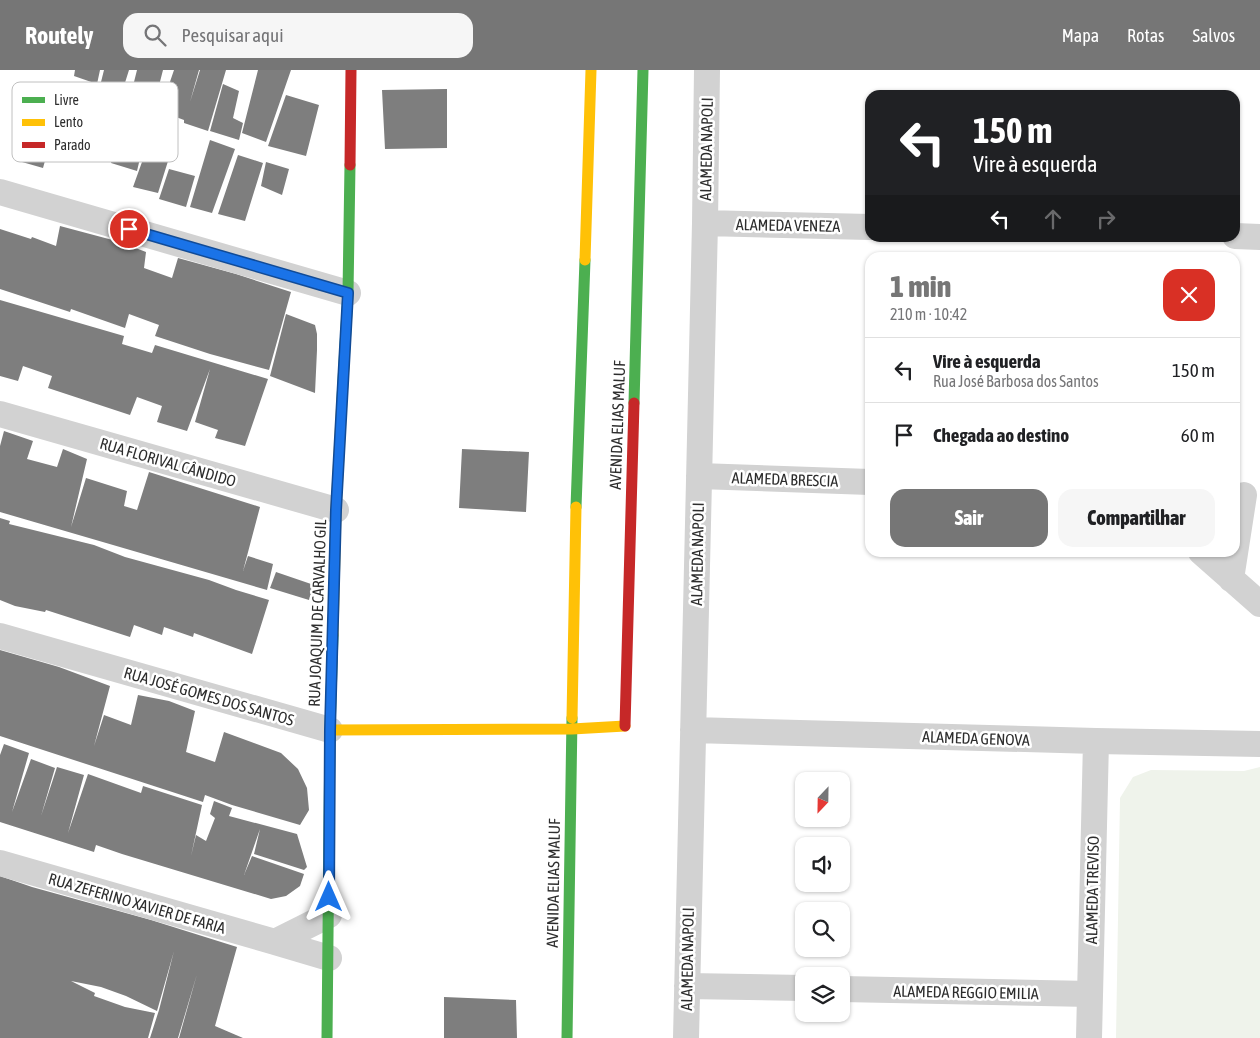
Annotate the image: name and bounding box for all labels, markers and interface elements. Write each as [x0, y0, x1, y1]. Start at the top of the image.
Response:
search box [123, 13, 473, 58]
icon: search [141, 21, 169, 49]
text: Routely [25, 22, 93, 49]
text: Pesquisar aqui [181, 24, 284, 46]
text: Mapa [1062, 25, 1099, 46]
text: Rotas [1127, 25, 1164, 46]
text: Salvos [1192, 25, 1235, 46]
legend [12, 82, 178, 162]
text: Livre [54, 92, 79, 108]
street label: ALAMEDA NAPOLI [696, 97, 716, 201]
icon: left [890, 110, 955, 175]
text: 150 m [973, 110, 1052, 150]
text: Lento [54, 114, 83, 130]
text: Parado [54, 137, 91, 153]
text: Vire à esquerda [973, 151, 1098, 177]
icon: left [986, 205, 1014, 233]
icon: ahead [1039, 205, 1067, 233]
icon: right [1092, 205, 1120, 233]
pin [108, 208, 150, 250]
icon: arrive [115, 215, 143, 243]
street label: ALAMEDA VENEZA [736, 215, 840, 235]
text: 1 min [890, 269, 951, 303]
button: close [1163, 269, 1215, 321]
text: 210 m · 10:42 [890, 305, 967, 323]
text: Vire à esquerda [933, 350, 1041, 372]
icon: left [890, 356, 918, 384]
text: 150 m [1172, 359, 1215, 381]
street label: AVENIDA ELIAS MALUF [606, 360, 628, 490]
text: Rua José Barbosa dos Santos [933, 372, 1099, 390]
icon: arrive [890, 421, 918, 449]
text: Chegada ao destino [933, 424, 1069, 446]
text: 60 m [1181, 424, 1215, 446]
street label: RUA FLORIVAL CÂNDIDO [98, 434, 238, 490]
street label: ALAMEDA BRESCIA [731, 468, 839, 490]
button: Sair [890, 489, 1048, 547]
button: Compartilhar [1058, 489, 1215, 547]
street label: ALAMEDA NAPOLI [687, 502, 707, 606]
street label: RUA JOAQUIM DE CARVALHO GIL [305, 518, 329, 707]
street label: RUA JOSÉ GOMES DOS SANTOS [122, 663, 296, 729]
street label: ALAMEDA GENOVA [922, 727, 1030, 749]
north arrow [795, 772, 850, 828]
map controls [795, 772, 850, 1022]
street label: AVENIDA ELIAS MALUF [543, 818, 563, 948]
street label: ALAMEDA TREVISO [1082, 836, 1102, 944]
button: sound [795, 837, 850, 892]
street label: RUA ZEFERINO XAVIER DE FARIA [46, 869, 228, 937]
position arrow [302, 870, 354, 922]
button: search [795, 902, 850, 957]
street label: ALAMEDA NAPOLI [677, 907, 697, 1011]
button: layers [795, 967, 850, 1022]
street label: ALAMEDA REGGIO EMILIA [893, 982, 1039, 1002]

